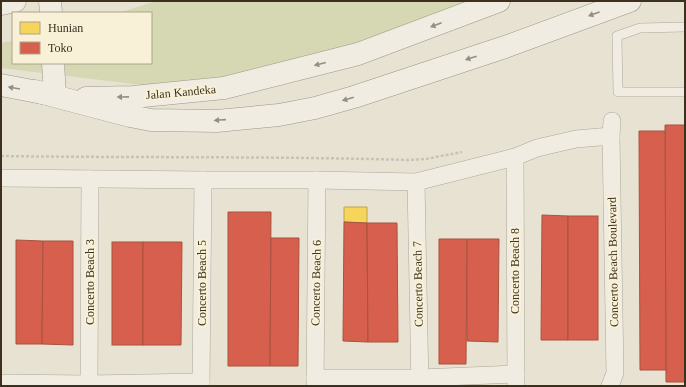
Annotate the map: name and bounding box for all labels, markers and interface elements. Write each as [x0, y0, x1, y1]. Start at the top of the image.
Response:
legend [12, 12, 152, 64]
one-way arrow [587, 12, 599, 18]
text: Hunian [48, 21, 83, 35]
one-way arrow [430, 22, 442, 28]
text: Toko [48, 41, 73, 55]
one-way arrow [465, 55, 477, 61]
one-way arrow [314, 61, 326, 67]
street label: Jalan Kandeka [145, 82, 217, 102]
one-way arrow [8, 84, 20, 90]
one-way arrow [116, 94, 129, 100]
one-way arrow [341, 96, 353, 102]
one-way arrow [214, 117, 226, 124]
street label: Concerto Beach Boulevard [605, 197, 621, 327]
street label: Concerto Beach 8 [508, 228, 522, 314]
street label: Concerto Beach 3 [83, 239, 97, 325]
street label: Concerto Beach 5 [195, 240, 209, 326]
street label: Concerto Beach 6 [308, 240, 324, 326]
street label: Concerto Beach 7 [410, 241, 426, 327]

